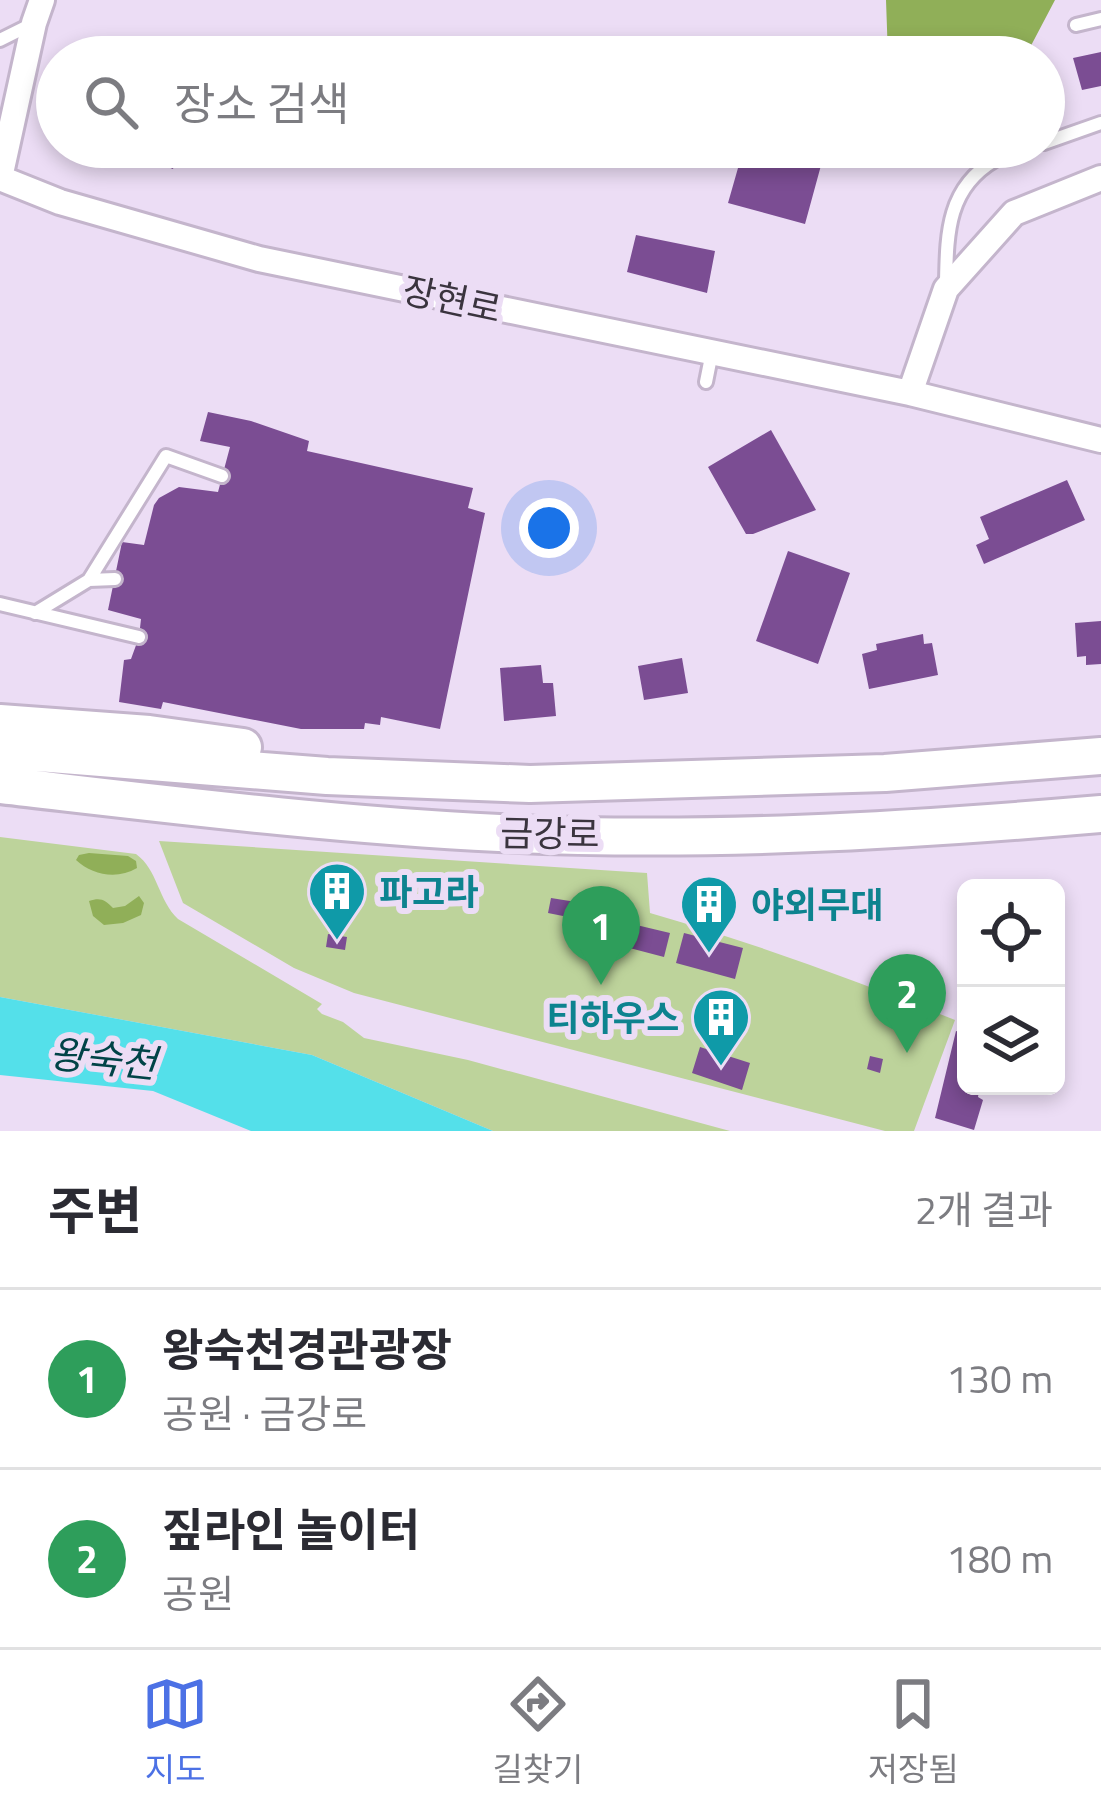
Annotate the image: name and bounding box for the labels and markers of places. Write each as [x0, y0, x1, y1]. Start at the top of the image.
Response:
building icon: 파고라 [306, 860, 368, 942]
place label: 파고라 [379, 864, 478, 919]
building icon: 야외무대 [678, 873, 740, 955]
place label: 야외무대 [751, 877, 883, 932]
pin: 1 [562, 886, 640, 985]
pin: 2 [868, 954, 946, 1053]
building icon: 티하우스 [690, 986, 752, 1068]
place label: 티하우스 [547, 990, 679, 1045]

